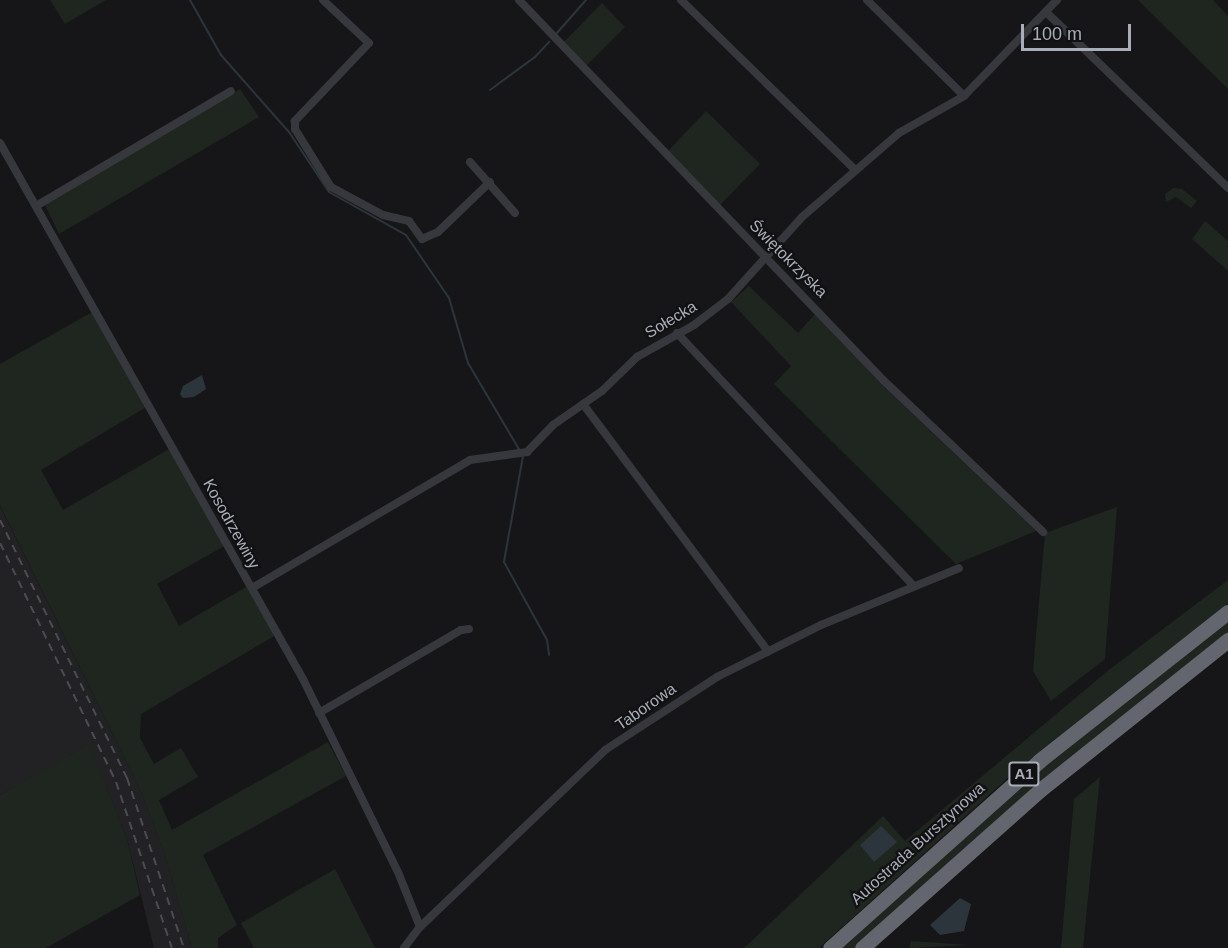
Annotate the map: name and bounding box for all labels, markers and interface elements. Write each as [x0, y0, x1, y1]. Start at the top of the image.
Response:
scale bar [1024, 12, 1134, 50]
text: 100 m [1032, 24, 1082, 44]
street label: Świętokrzyska [745, 216, 831, 302]
street label: Sołecka [642, 297, 700, 343]
street label: Kosodrzewiny [198, 476, 264, 572]
street label: Taborowa [612, 679, 680, 735]
road number: A1 [1008, 762, 1040, 786]
street label: Autostrada Bursztynowa [847, 779, 989, 909]

